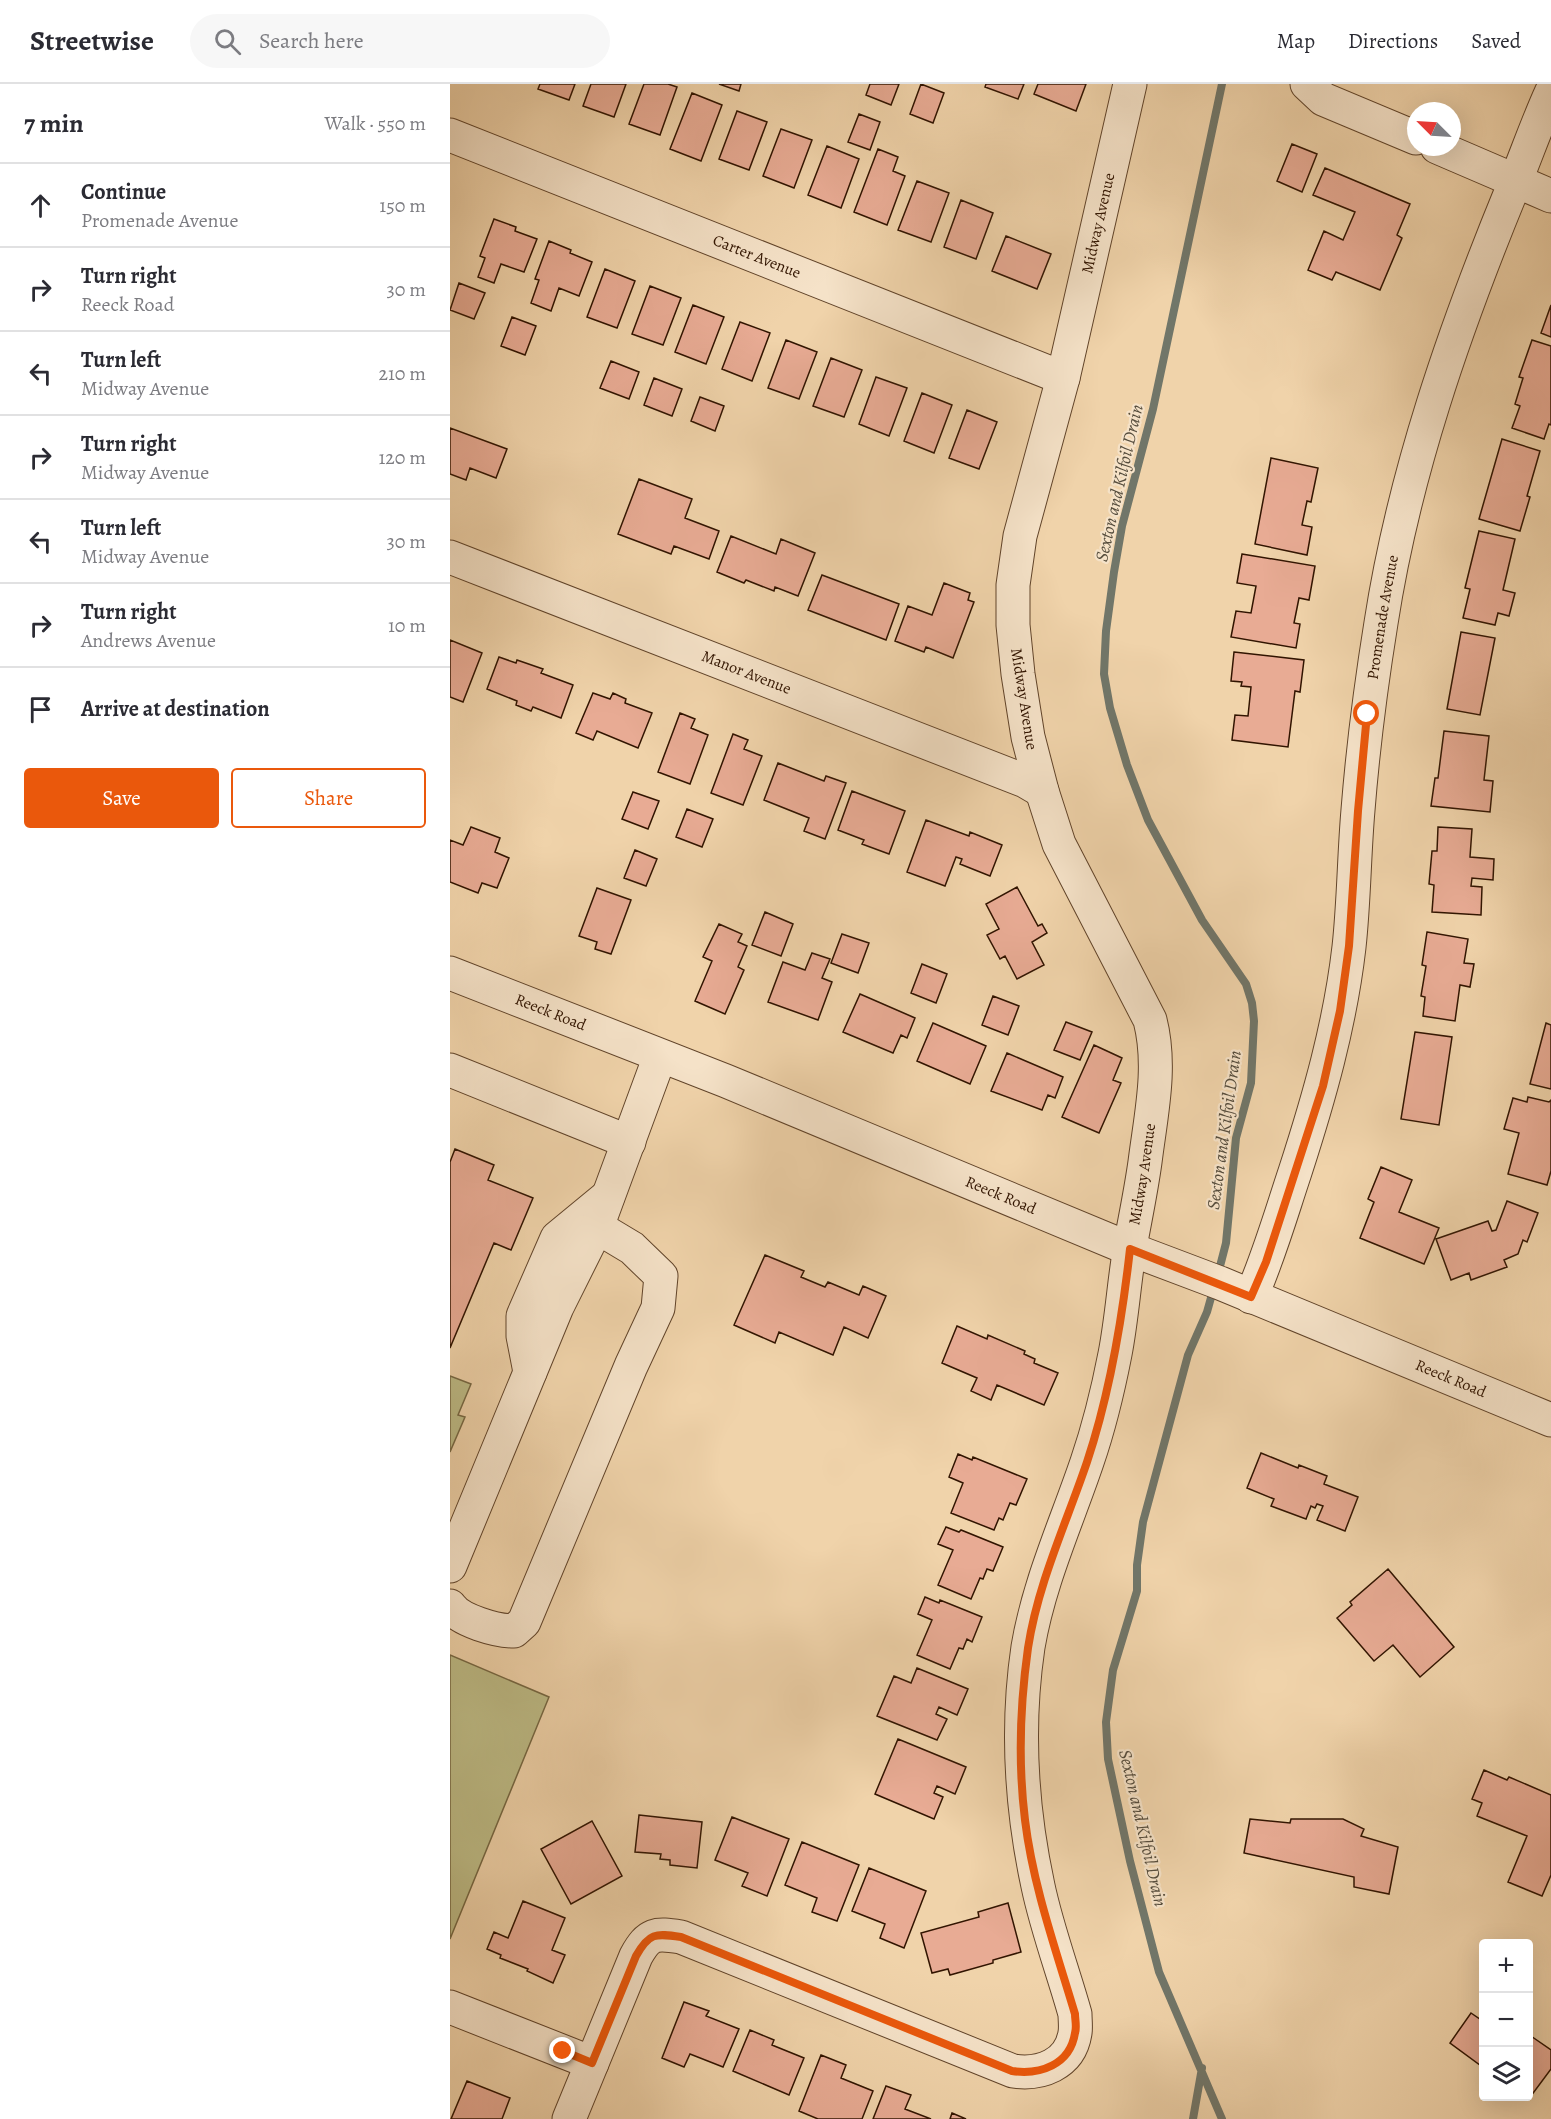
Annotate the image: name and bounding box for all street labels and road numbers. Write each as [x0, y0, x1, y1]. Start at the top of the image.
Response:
street label: Midway Avenue [1076, 171, 1120, 276]
street label: Carter Avenue [709, 229, 804, 284]
street label: Promenade Avenue [1362, 553, 1404, 681]
street label: Manor Avenue [698, 645, 794, 700]
street label: Midway Avenue [1005, 647, 1043, 751]
street label: Reeck Road [512, 988, 590, 1036]
street label: Midway Avenue [1123, 1122, 1161, 1227]
street label: Reeck Road [962, 1171, 1040, 1220]
street label: Reeck Road [1412, 1354, 1490, 1403]

